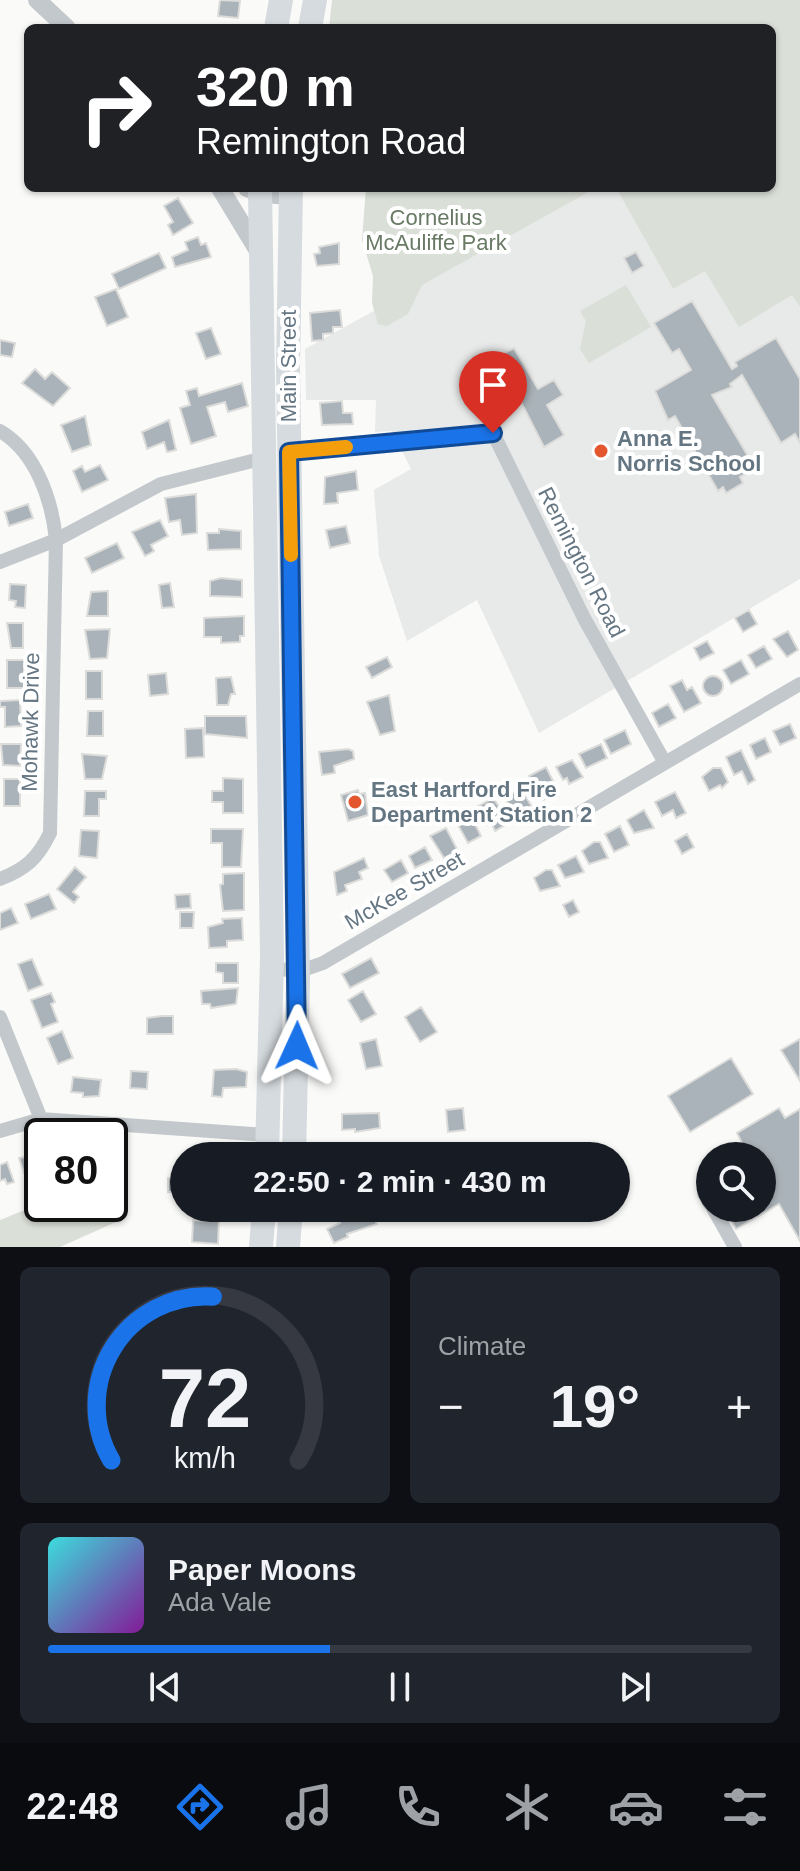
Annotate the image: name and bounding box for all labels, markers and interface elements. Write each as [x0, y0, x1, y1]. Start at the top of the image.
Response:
text: 320 m [196, 55, 355, 118]
icon: right [64, 56, 168, 160]
text: Remington Road [196, 121, 466, 162]
park label: Cornelius McAuliffe Park [365, 205, 508, 255]
street label: Main Street [276, 310, 301, 422]
pin [459, 351, 527, 433]
icon: arrive [471, 363, 515, 407]
place label: Anna E. Norris School [617, 426, 761, 476]
marker: Anna E. Norris School [592, 442, 610, 460]
street label: Remington Road [533, 483, 630, 641]
street label: Mohawk Drive [17, 652, 44, 792]
place label: East Hartford Fire Department Station 2 [371, 777, 592, 827]
marker: East Hartford Fire Department Station 2 [346, 793, 364, 811]
street label: McKee Street [340, 846, 468, 935]
position arrow [255, 1004, 339, 1088]
speed limit sign: 80 [24, 1118, 128, 1222]
map controls [696, 1142, 776, 1222]
button: search [696, 1142, 776, 1222]
text: 22:50 · 2 min · 430 m [253, 1165, 547, 1198]
text: Climate [438, 1331, 526, 1361]
text: 72 [159, 1352, 251, 1445]
text: 19° [550, 1373, 640, 1440]
text: − [438, 1382, 464, 1431]
text: + [726, 1382, 752, 1431]
text: km/h [174, 1442, 236, 1474]
text: Paper Moons [168, 1553, 356, 1586]
text: Ada Vale [168, 1587, 272, 1617]
icon: previous [143, 1665, 187, 1709]
icon: pause [378, 1665, 422, 1709]
icon: next [613, 1665, 657, 1709]
icon: directions [172, 1779, 228, 1835]
icon: music [281, 1779, 337, 1835]
icon: phone [390, 1779, 446, 1835]
icon: climate [499, 1779, 555, 1835]
icon: car [608, 1779, 664, 1835]
icon: filters [717, 1779, 773, 1835]
text: 22:48 [27, 1786, 119, 1827]

